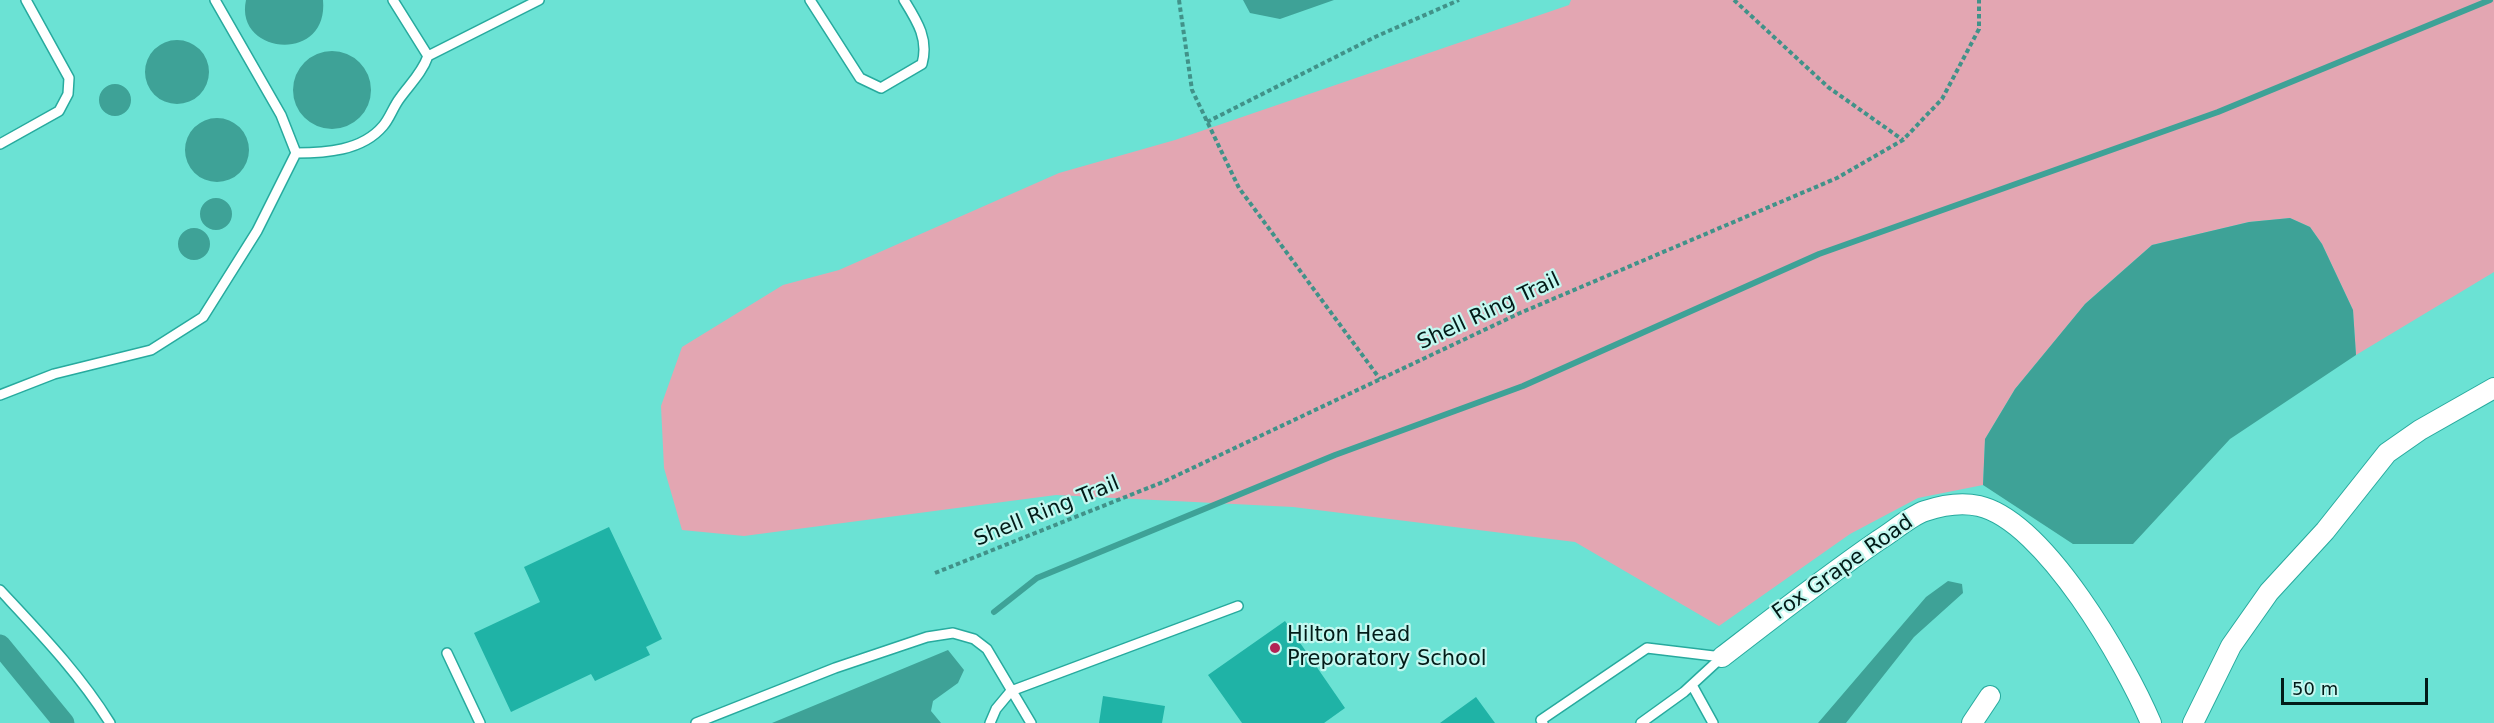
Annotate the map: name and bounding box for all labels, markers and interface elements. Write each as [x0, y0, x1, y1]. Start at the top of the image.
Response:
street label: Shell Ring Trail [1414, 268, 1564, 356]
street label: Shell Ring Trail [971, 471, 1123, 553]
street label: Fox Grape Road [1768, 510, 1918, 626]
place label: Hilton Head Preporatory School [1287, 623, 1487, 673]
marker: Hilton Head Preporatory School [1268, 641, 1282, 655]
scale bar [2284, 666, 2431, 704]
text: 50 m [2292, 678, 2338, 699]

